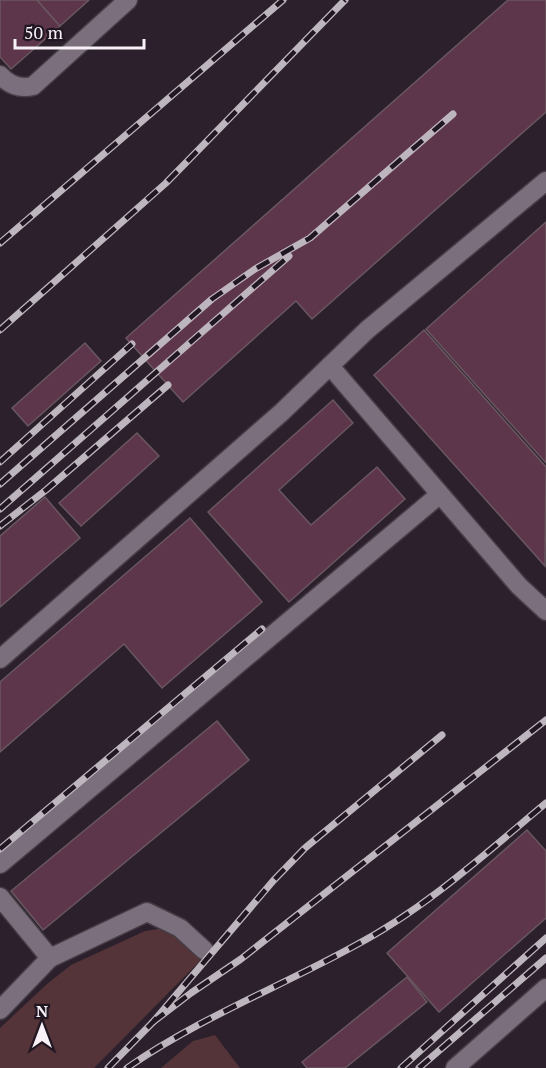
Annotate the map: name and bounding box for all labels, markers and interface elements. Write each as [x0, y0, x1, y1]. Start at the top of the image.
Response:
scale bar [15, 12, 144, 50]
text: 50 m [24, 20, 64, 44]
north arrow [12, 996, 72, 1056]
text: N [36, 1000, 48, 1022]

